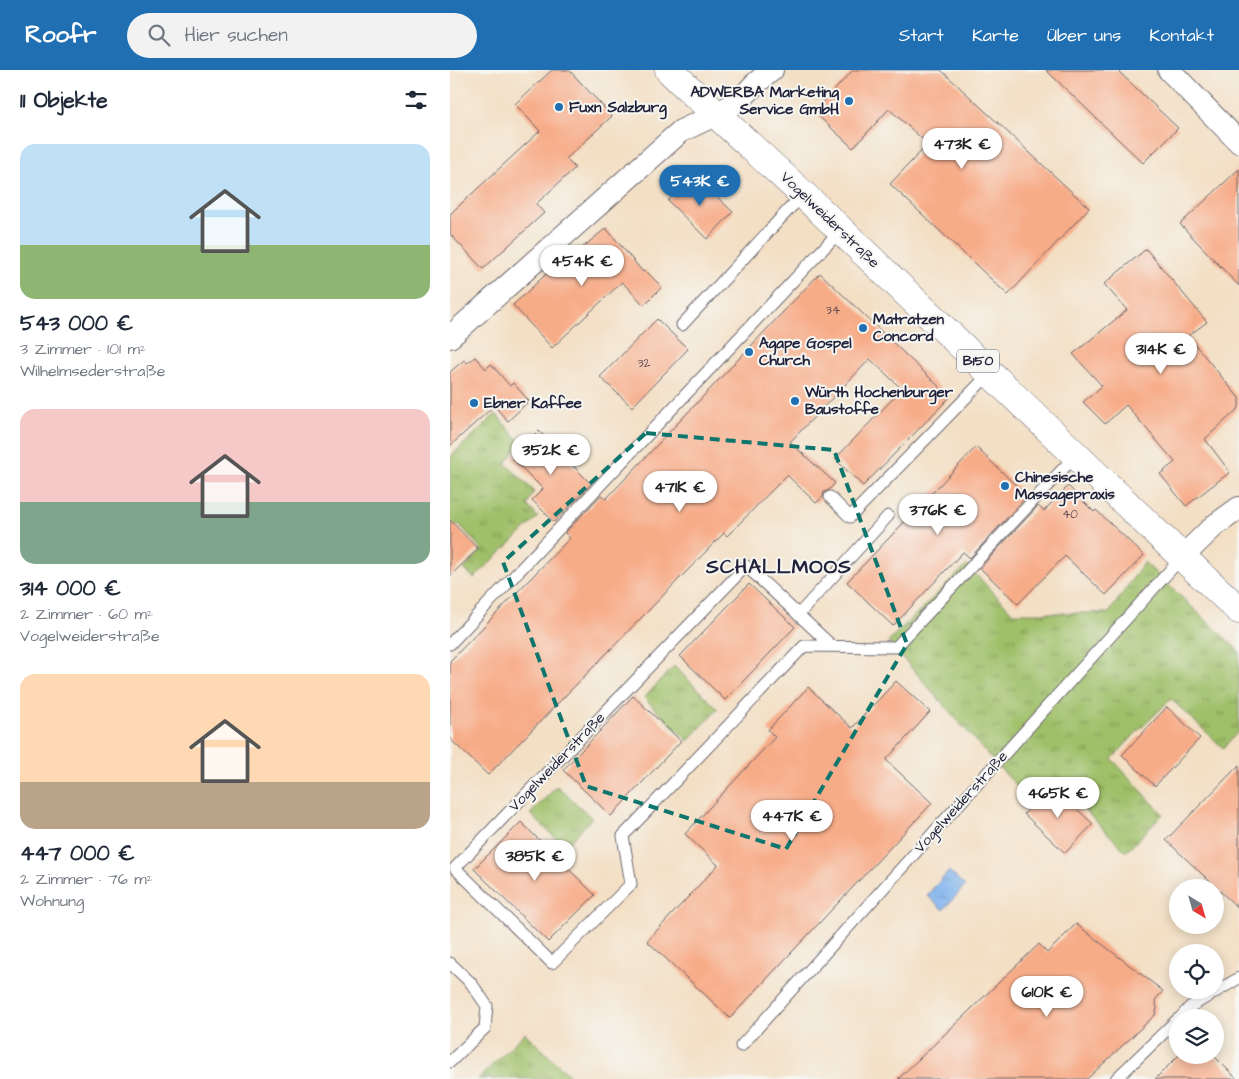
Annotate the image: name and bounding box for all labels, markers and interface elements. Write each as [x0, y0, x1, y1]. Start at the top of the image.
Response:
search box [127, 13, 477, 58]
text: Roofr [25, 18, 97, 52]
icon: search [145, 21, 173, 49]
text: Hier suchen [185, 22, 288, 49]
text: Start [899, 23, 944, 48]
text: Karte [972, 23, 1019, 48]
text: Über uns [1047, 23, 1121, 48]
text: Kontakt [1149, 23, 1214, 48]
place label: ADWERBA Marketing Service GmbH [690, 82, 839, 120]
text: 11 Objekte [20, 86, 108, 115]
icon: filters [402, 86, 430, 114]
marker: ADWERBA Marketing Service GmbH [843, 95, 855, 107]
place label: Fuxn Salzburg [569, 97, 667, 120]
marker: Fuxn Salzburg [553, 101, 565, 113]
pin: 473K € [921, 128, 1003, 170]
text: 473K € [933, 133, 991, 155]
pin: 543K € [659, 164, 741, 207]
street label: Vogelweiderstraße [775, 167, 884, 274]
text: 543K € [670, 170, 730, 192]
icon: home [180, 176, 270, 266]
pin: 454K € [541, 244, 623, 287]
text: 454K € [551, 250, 613, 272]
house number: 34 [826, 302, 840, 319]
text: 543 000 € [20, 309, 133, 338]
place label: Matratzen Concord [873, 309, 945, 347]
marker: Matratzen Concord [857, 322, 869, 334]
pin: 314K € [1120, 332, 1202, 375]
place label: Agape Gospel Church [759, 333, 852, 371]
text: 3 Zimmer · 101 m² [20, 338, 146, 360]
text: 314K € [1136, 338, 1186, 360]
marker: Agape Gospel Church [743, 346, 755, 358]
road number: B150 [957, 350, 999, 372]
house number: 32 [638, 355, 651, 372]
text: Wilhelmsederstraße [20, 360, 165, 382]
place label: Würth Hochenburger Baustoffe [804, 382, 954, 420]
place label: Ebner Kaffee [484, 393, 582, 414]
marker: Würth Hochenburger Baustoffe [789, 395, 801, 407]
marker: Ebner Kaffee [468, 397, 480, 409]
pin: 352K € [510, 434, 592, 476]
text: 352K € [522, 439, 580, 461]
icon: home [180, 441, 270, 531]
place label: Chinesische Massagepraxis [1015, 467, 1115, 507]
pin: 471K € [639, 470, 721, 513]
text: 471K € [654, 476, 706, 498]
marker: Chinesische Massagepraxis [999, 480, 1011, 492]
pin: 376K € [897, 494, 979, 536]
text: 376K € [910, 499, 966, 521]
house number: 40 [1062, 506, 1078, 523]
district label: SCHALLMOOS [705, 553, 852, 581]
text: 314 000 € [20, 574, 121, 603]
text: 2 Zimmer · 60 m² [20, 603, 153, 625]
text: Vogelweiderstraße [20, 625, 160, 647]
icon: home [180, 706, 270, 796]
street label: Vogelweiderstraße [504, 708, 611, 817]
street label: Vogelweiderstraße [909, 746, 1013, 858]
pin: 465K € [1017, 776, 1099, 819]
text: 465K € [1027, 782, 1089, 804]
pin: 447K € [751, 800, 833, 842]
text: 447K € [762, 805, 822, 827]
text: 447 000 € [20, 839, 135, 868]
pin: 385K € [494, 840, 576, 882]
text: 385K € [506, 845, 564, 867]
text: 2 Zimmer · 76 m² [20, 868, 153, 890]
north arrow [1169, 879, 1224, 934]
map controls [1169, 879, 1224, 1064]
text: Wohnung [20, 890, 84, 912]
button: locate [1169, 944, 1224, 999]
pin: 610K € [1006, 976, 1088, 1018]
text: 610K € [1022, 981, 1072, 1003]
button: layers [1169, 1009, 1224, 1064]

